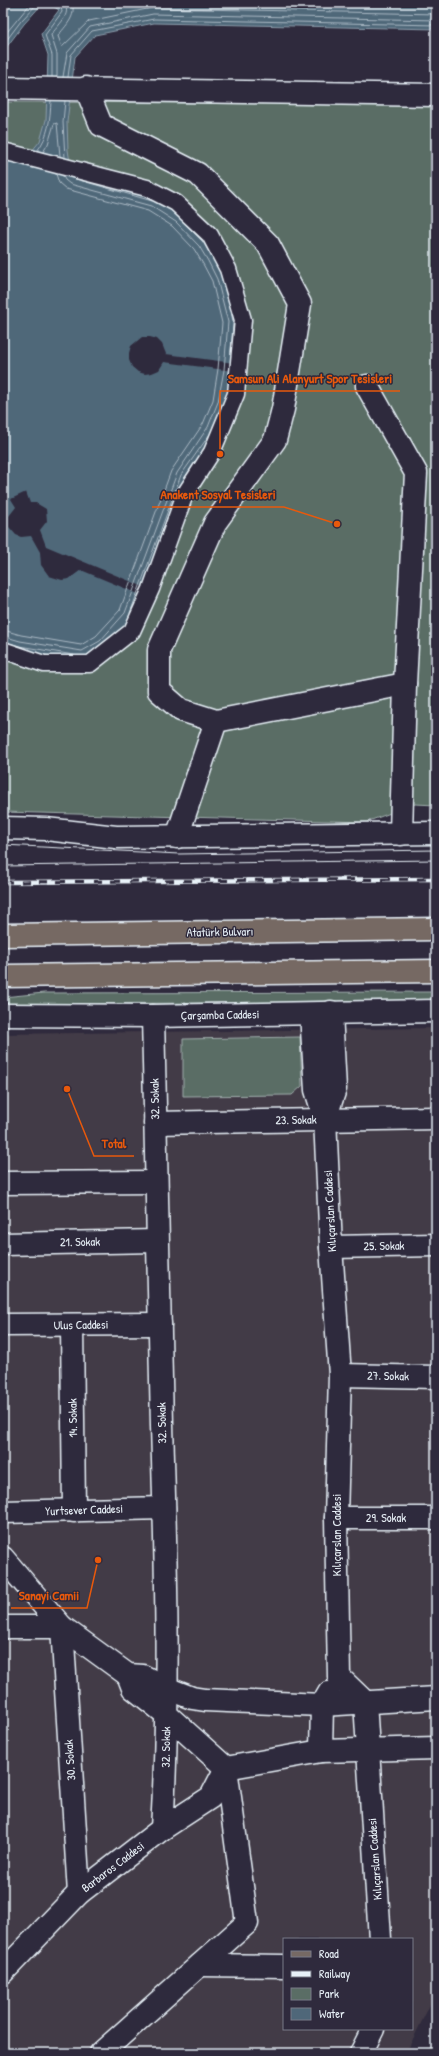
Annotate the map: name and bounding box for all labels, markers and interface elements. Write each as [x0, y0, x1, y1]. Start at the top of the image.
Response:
callout: Samsun Ali Alanyurt Spor Tesisleri [220, 366, 400, 391]
text: Samsun Ali Alanyurt Spor Tesisleri [228, 369, 392, 388]
callout: Anakent Sosyal Tesisleri [152, 482, 284, 507]
text: Anakent Sosyal Tesisleri [160, 485, 276, 504]
street label: Atatürk Bulvarı [186, 922, 254, 941]
street label: Çarşamba Caddesi [181, 1005, 259, 1024]
street label: 32. Sokak [146, 1078, 163, 1120]
street label: 23. Sokak [275, 1111, 317, 1128]
callout: Total [94, 1131, 134, 1156]
text: Total [101, 1134, 127, 1152]
street label: Kılıçarslan Caddesi [319, 1170, 340, 1253]
street label: 21. Sokak [60, 1233, 100, 1250]
street label: 25. Sokak [363, 1237, 405, 1254]
street label: Ulus Caddesi [53, 1316, 108, 1333]
street label: 27. Sokak [367, 1367, 409, 1384]
street label: 14. Sokak [64, 1398, 81, 1438]
street label: 32. Sokak [153, 1402, 170, 1444]
street label: Kılıçarslan Caddesi [328, 1494, 345, 1576]
street label: Yurtsever Caddesi [45, 1500, 123, 1519]
street label: 29. Sokak [366, 1509, 406, 1526]
callout: Sanayi Camii [11, 1583, 87, 1608]
text: Sanayi Camii [19, 1586, 79, 1605]
street label: 32. Sokak [157, 1726, 174, 1768]
street label: 30. Sokak [60, 1739, 79, 1781]
street label: Kılıçarslan Caddesi [363, 1817, 386, 1901]
street label: Barbaros Caddesi [78, 1837, 148, 1896]
legend [283, 1938, 413, 2030]
text: Road [319, 1945, 339, 1962]
text: Railway [319, 1965, 350, 1982]
text: Park [319, 1985, 339, 2002]
text: Water [319, 2005, 345, 2022]

